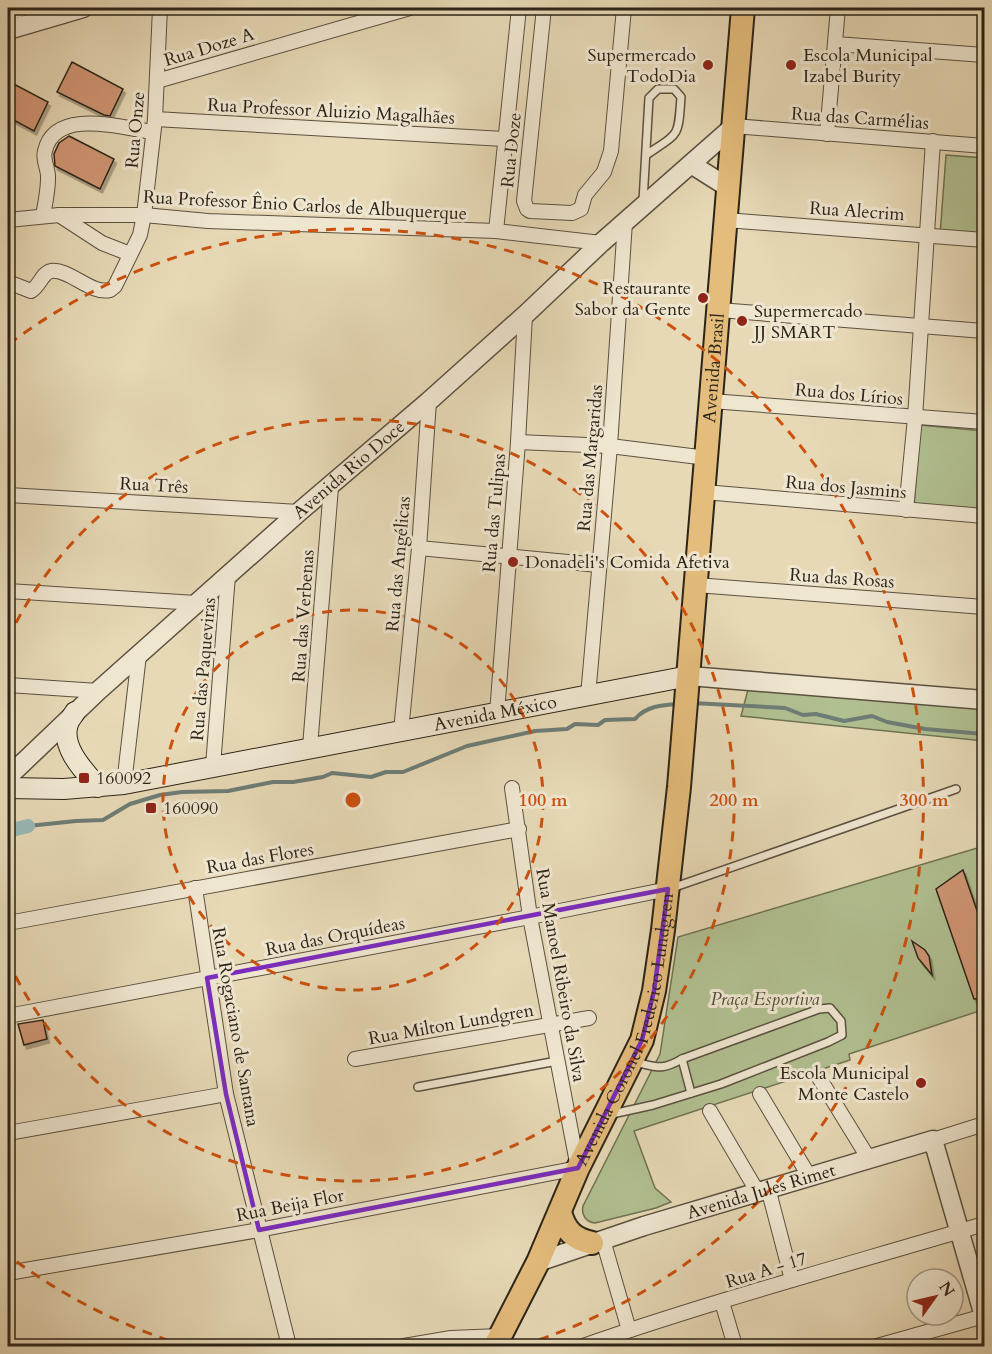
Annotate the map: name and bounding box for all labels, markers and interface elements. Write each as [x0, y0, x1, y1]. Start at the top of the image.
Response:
street label: Rua Doze A [161, 22, 258, 73]
place label: Supermercado TodoDia [588, 43, 696, 89]
place label: Escola Municipal Izabel Burity [803, 43, 933, 89]
marker: Supermercado TodoDia [701, 58, 715, 72]
marker: Escola Municipal Izabel Burity [784, 58, 798, 72]
street label: Rua Onze [120, 91, 151, 169]
street label: Rua Professor Aluizio Magalhães [207, 93, 455, 130]
street label: Rua das Carmélias [790, 101, 930, 136]
street label: Rua Doze [495, 111, 528, 189]
street label: Rua Professor Ênio Carlos de Albuquerque [142, 185, 468, 226]
street label: Rua Alecrim [808, 196, 906, 227]
place label: Restaurante Sabor da Gente [575, 276, 691, 322]
marker: Restaurante Sabor da Gente [696, 291, 710, 305]
place label: Supermercado JJ SMART [751, 299, 863, 345]
street label: Avenida Brasil [697, 312, 731, 424]
marker: Supermercado JJ SMART [735, 314, 749, 328]
street label: Rua dos Lírios [794, 377, 904, 412]
street label: Rua das Margaridas [572, 384, 609, 533]
street label: Avenida Rio Doce [287, 415, 411, 525]
street label: Rua das Tulipas [477, 453, 512, 574]
street label: Rua dos Jasmins [784, 470, 908, 505]
street label: Rua Três [119, 471, 189, 500]
street label: Rua das Angélicas [380, 495, 417, 633]
street label: Rua das Verbenas [286, 549, 321, 683]
place label: Donadeli's Comida Afetiva [525, 550, 730, 575]
marker: Donadeli's Comida Afetiva [506, 555, 520, 569]
street label: Rua das Rosas [789, 562, 895, 595]
street label: Rua das Paqueviras [185, 596, 222, 742]
street label: Avenida México [432, 690, 559, 738]
place label: 160092 [96, 766, 151, 791]
marker: 160092 [77, 771, 91, 785]
text: 100 m [518, 788, 568, 813]
text: 200 m [709, 788, 759, 813]
text: 300 m [899, 788, 949, 813]
centre of rings [343, 790, 363, 810]
place label: 160090 [163, 796, 218, 821]
marker: 160090 [144, 801, 158, 815]
street label: Rua das Flores [204, 837, 316, 880]
street label: Rua Manoel Ribeiro da Silva [529, 866, 592, 1084]
street label: Avenida Coronel Frederico Lundgren [569, 891, 680, 1170]
street label: Rua das Orquídeas [263, 911, 407, 962]
street label: Rua Rogaciano de Santana [206, 925, 265, 1129]
park label: Praça Esportiva [710, 987, 820, 1012]
street label: Rua Milton Lundgren [366, 997, 537, 1051]
place label: Escola Municipal Monte Castelo [779, 1061, 909, 1107]
marker: Escola Municipal Monte Castelo [914, 1076, 928, 1090]
street label: Avenida Jules Rimet [684, 1158, 839, 1226]
street label: Rua Beija Flor [234, 1183, 347, 1228]
street label: Rua A - 17 [722, 1246, 810, 1295]
north arrow [905, 1267, 965, 1327]
text: N [934, 1277, 960, 1301]

